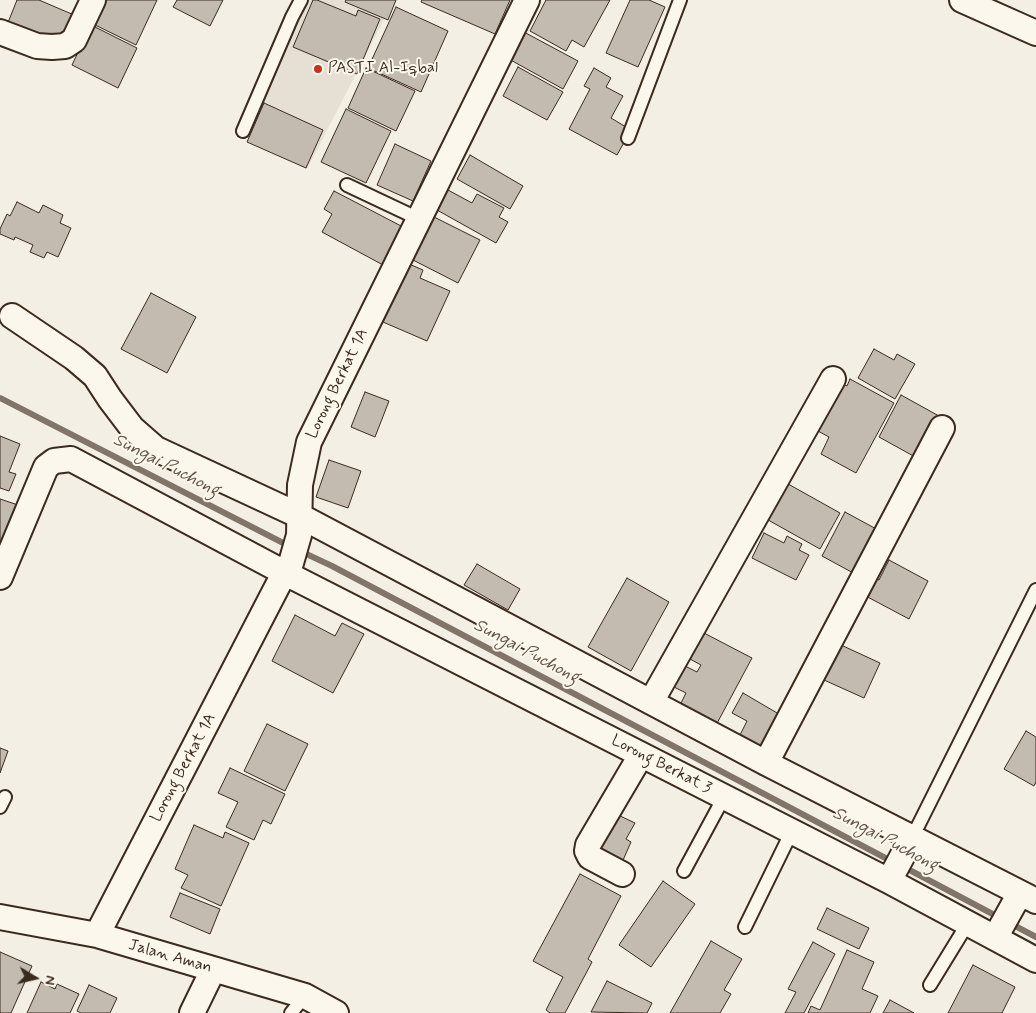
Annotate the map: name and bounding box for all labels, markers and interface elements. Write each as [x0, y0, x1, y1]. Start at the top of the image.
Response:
place label: PASTI Al-Iqbal [328, 59, 438, 79]
marker: PASTI Al-Iqbal [312, 63, 324, 75]
street label: Lorong Berkat 1A [303, 326, 373, 442]
water label: Sungai Puchong [109, 430, 223, 502]
water label: Sungai Puchong [469, 615, 583, 689]
street label: Lorong Berkat 1A [147, 710, 221, 826]
street label: Lorong Berkat 3 [608, 731, 714, 799]
water label: Sungai Puchong [828, 803, 942, 877]
street label: Jalan Aman [126, 936, 214, 978]
north arrow [10, 953, 60, 1003]
text: N [40, 974, 59, 986]

